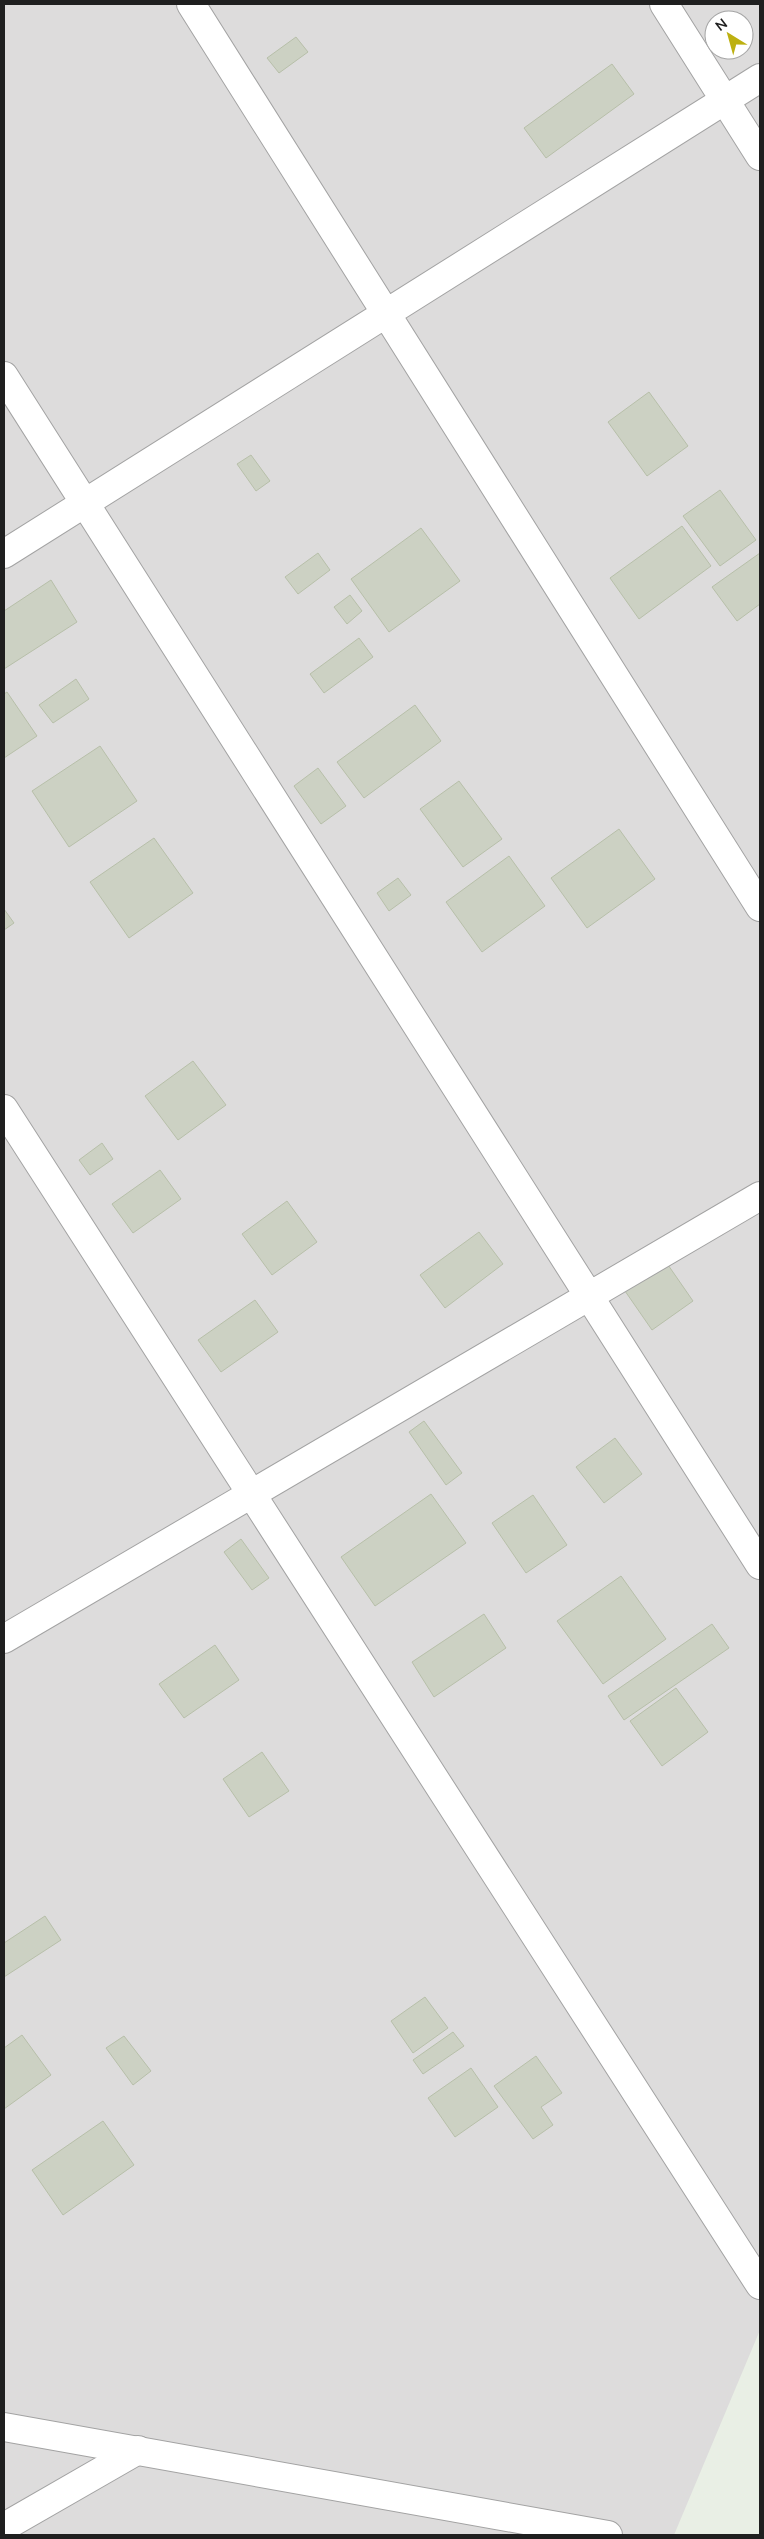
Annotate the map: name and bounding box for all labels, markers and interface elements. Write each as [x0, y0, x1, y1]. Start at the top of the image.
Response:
north arrow [704, 10, 754, 60]
text: N [712, 14, 731, 36]

